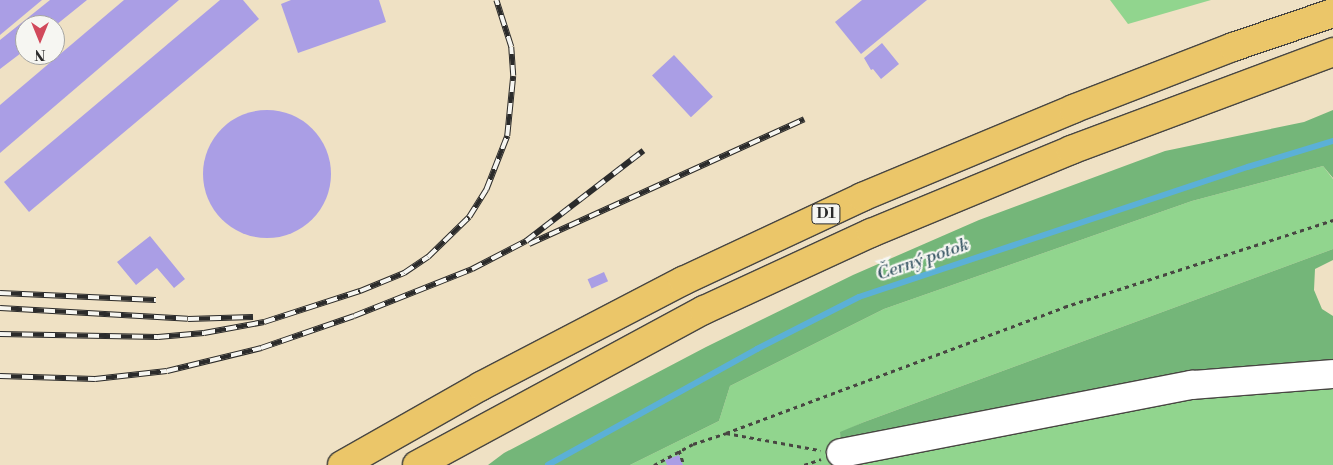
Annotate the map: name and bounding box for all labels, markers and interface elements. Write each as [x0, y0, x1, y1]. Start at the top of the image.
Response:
north arrow [15, 15, 65, 65]
text: N [34, 45, 46, 63]
road number: D1 [811, 202, 841, 226]
water label: Černý potok [874, 234, 972, 286]

